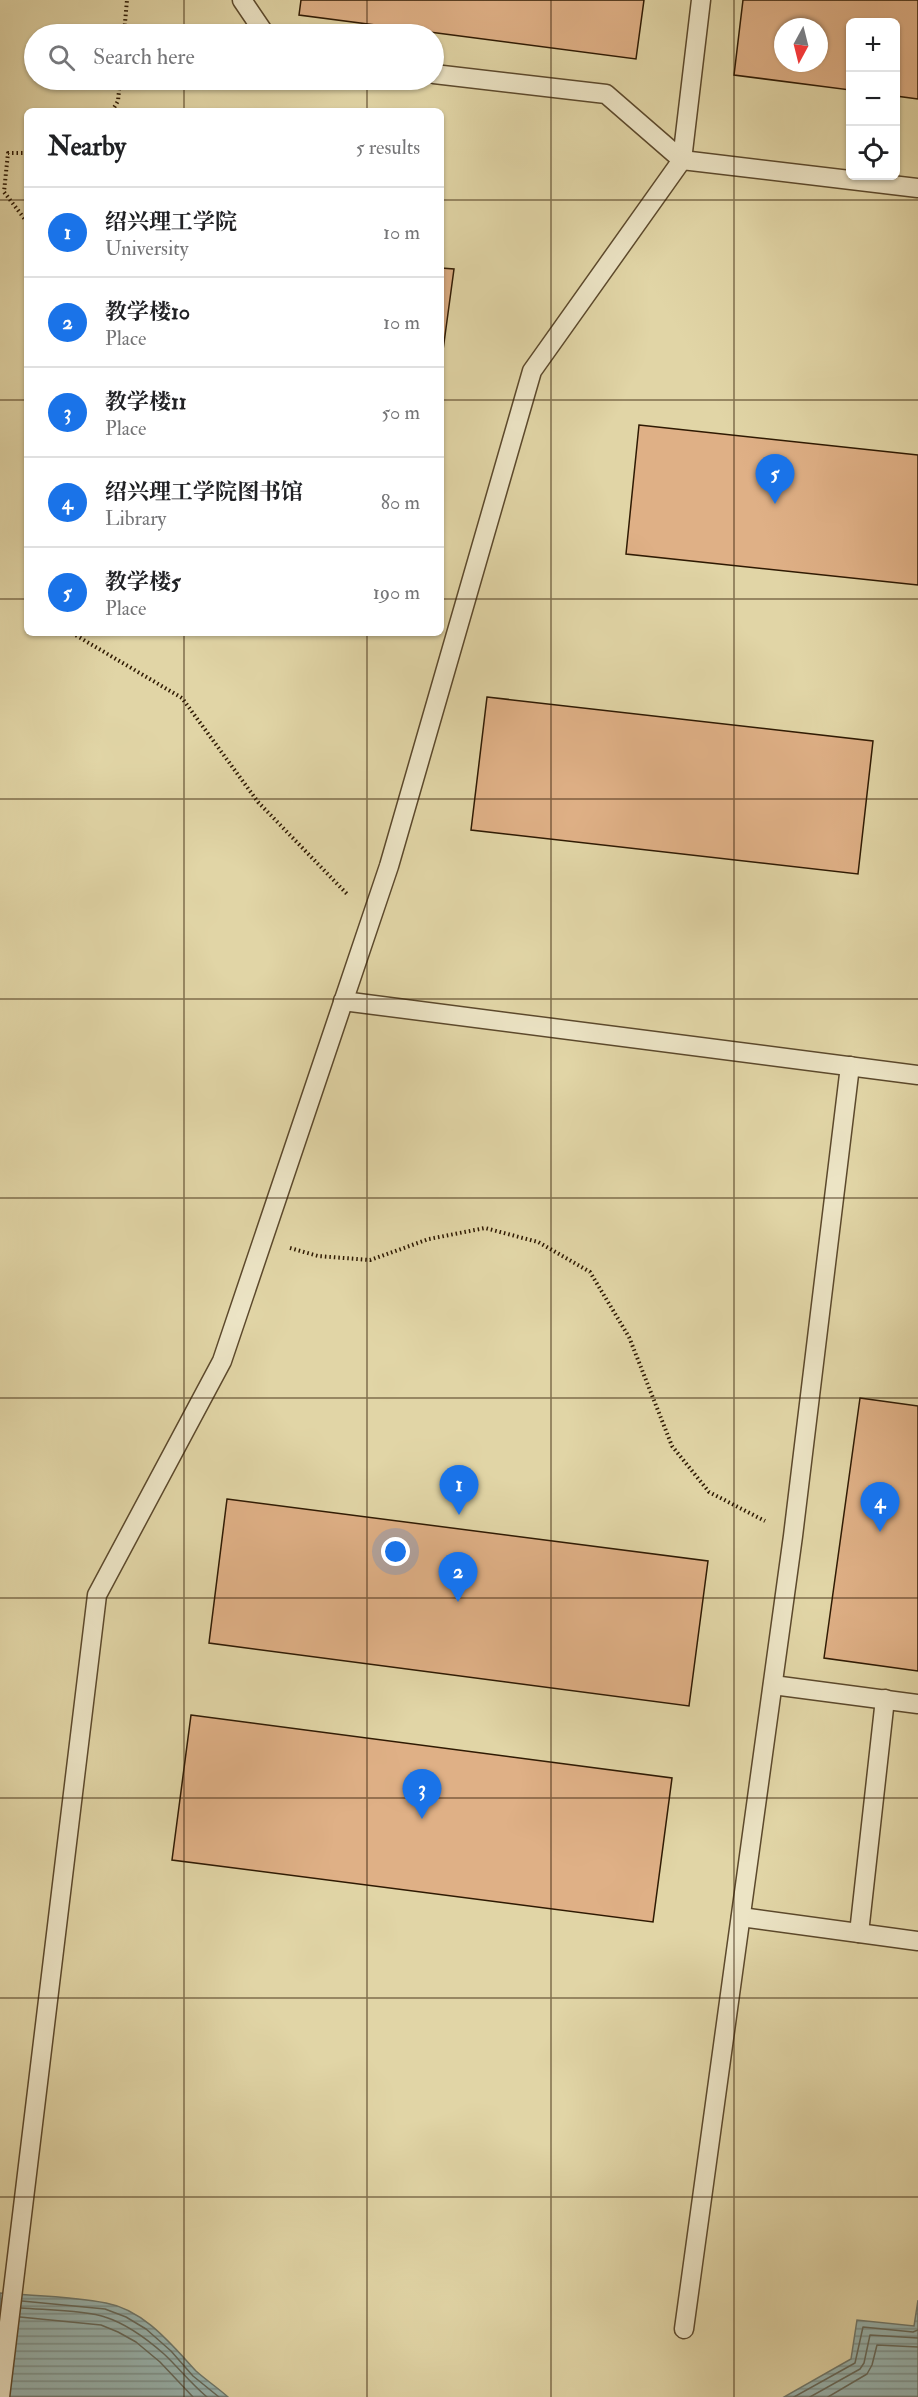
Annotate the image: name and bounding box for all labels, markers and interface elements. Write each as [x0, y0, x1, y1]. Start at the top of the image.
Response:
north arrow [774, 18, 828, 72]
map controls [846, 18, 900, 180]
button: + [846, 18, 900, 72]
search box [24, 24, 444, 90]
icon: search [45, 41, 78, 74]
text: Search here [93, 43, 195, 71]
button: − [846, 72, 900, 126]
button: locate [846, 126, 900, 180]
text: Nearby [48, 131, 126, 163]
text: 5 results [356, 135, 420, 160]
text: 绍兴理工学院 [105, 208, 237, 236]
text: 1 [64, 220, 71, 245]
text: 10 m [383, 220, 420, 245]
text: University [105, 236, 188, 261]
text: 教学楼10 [105, 298, 190, 326]
text: 2 [62, 310, 73, 335]
text: 10 m [383, 310, 420, 335]
text: Place [105, 326, 146, 351]
text: 教学楼11 [105, 388, 187, 416]
text: 3 [64, 400, 71, 425]
text: 50 m [381, 400, 420, 425]
text: Place [105, 416, 146, 441]
pin: 5 [756, 454, 794, 504]
text: 绍兴理工学院图书馆 [105, 478, 303, 506]
text: 4 [62, 490, 73, 515]
text: 80 m [381, 490, 420, 515]
text: Library [105, 506, 166, 531]
text: 教学楼5 [105, 568, 181, 596]
text: 5 [63, 580, 72, 605]
text: 190 m [373, 580, 420, 605]
text: Place [105, 596, 146, 621]
pin: 1 [440, 1466, 478, 1515]
pin: 4 [860, 1482, 900, 1532]
your location [381, 1537, 410, 1566]
pin: 2 [438, 1552, 478, 1602]
pin: 3 [402, 1770, 442, 1819]

